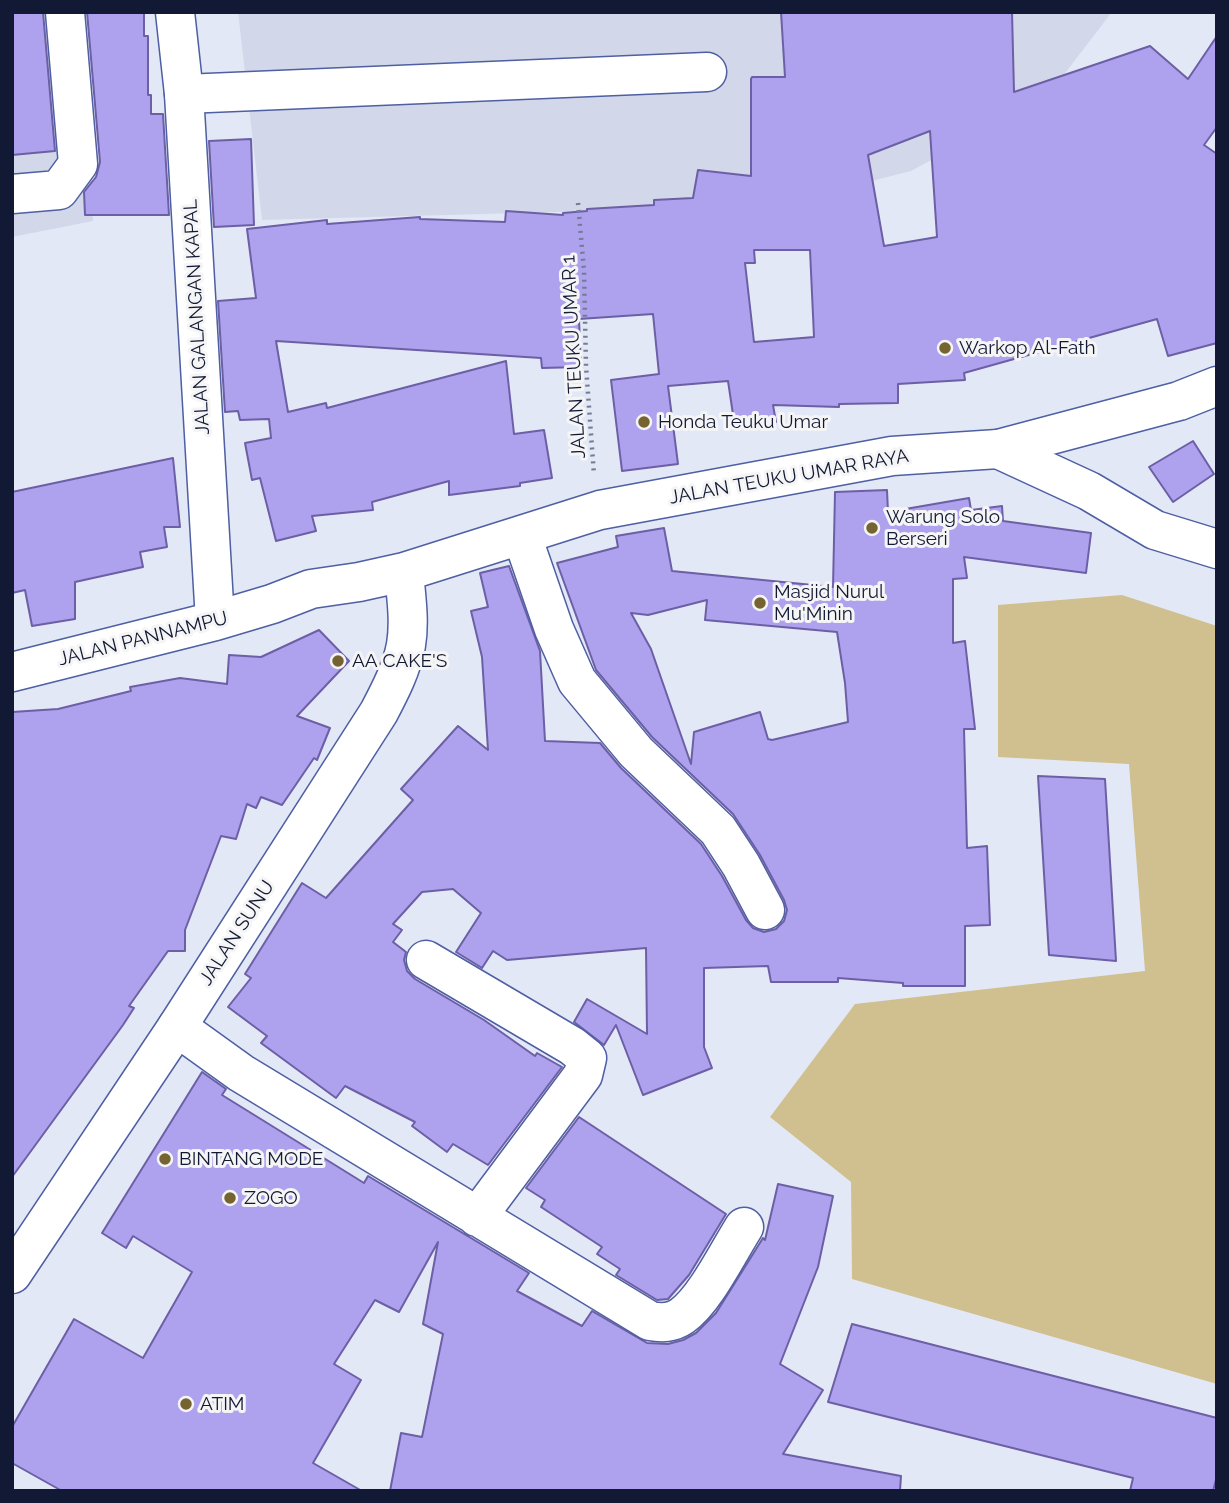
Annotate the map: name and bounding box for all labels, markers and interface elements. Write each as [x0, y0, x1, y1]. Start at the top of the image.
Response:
street label: JALAN GALANGAN KAPAL [179, 199, 215, 435]
street label: JALAN TEUKU UMAR 1 [557, 255, 591, 459]
place label: Warkop Al-Fath [959, 337, 1096, 359]
marker: Warkop Al-Fath [937, 340, 953, 356]
place label: Honda Teuku Umar [658, 411, 828, 433]
marker: Honda Teuku Umar [636, 414, 652, 430]
street label: JALAN TEUKU UMAR RAYA [668, 445, 910, 509]
place label: Warung Solo Berseri [886, 506, 1000, 550]
marker: Warung Solo Berseri [864, 520, 880, 536]
place label: Masjid Nurul Mu'Minin [774, 581, 884, 625]
marker: Masjid Nurul Mu'Minin [752, 595, 768, 611]
street label: JALAN PANNAMPU [56, 607, 230, 671]
place label: AA CAKE'S [352, 650, 447, 672]
marker: AA CAKE'S [330, 653, 346, 669]
street label: JALAN SUNU [195, 876, 279, 990]
place label: BINTANG MODE [179, 1148, 323, 1170]
marker: BINTANG MODE [157, 1151, 173, 1167]
place label: ZOGO [244, 1187, 298, 1209]
marker: ZOGO [222, 1190, 238, 1206]
place label: ATIM [200, 1393, 245, 1415]
marker: ATIM [178, 1396, 194, 1412]

